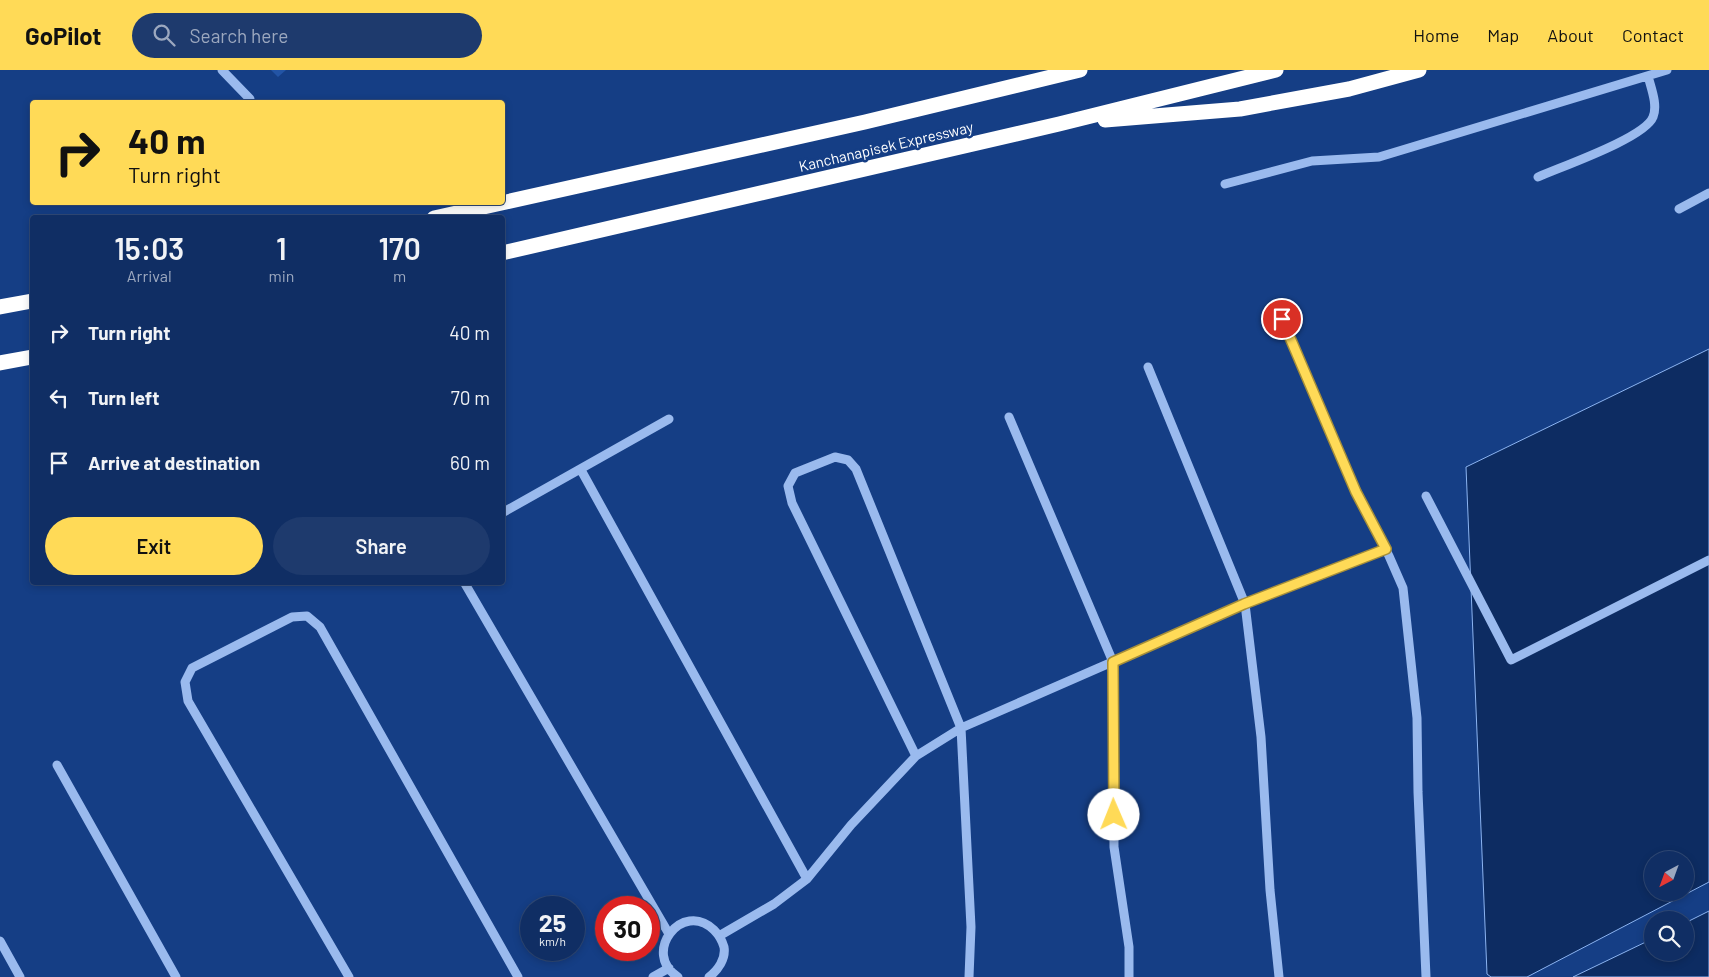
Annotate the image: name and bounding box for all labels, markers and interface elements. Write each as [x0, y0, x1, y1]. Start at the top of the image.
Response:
search box [132, 13, 482, 58]
text: GoPilot [25, 21, 102, 50]
icon: search [150, 21, 178, 49]
text: Search here [190, 24, 288, 47]
text: Home [1413, 24, 1459, 46]
text: Map [1487, 24, 1519, 46]
text: About [1547, 24, 1594, 46]
text: Contact [1622, 24, 1684, 46]
street label: Kanchanapisek Expressway [797, 117, 975, 175]
text: 40 m [128, 119, 205, 161]
icon: right [45, 120, 110, 185]
text: Turn right [128, 161, 221, 187]
text: 15:03 [114, 230, 184, 266]
text: 1 [276, 230, 287, 266]
text: 170 [379, 230, 421, 266]
text: Arrival [127, 266, 172, 285]
text: min [268, 266, 294, 285]
text: m [393, 266, 406, 285]
pin [1261, 298, 1303, 340]
icon: arrive [1268, 305, 1296, 333]
icon: right [45, 319, 73, 347]
text: Turn right [88, 321, 170, 344]
text: 40 m [449, 321, 490, 344]
icon: left [45, 384, 73, 412]
text: Turn left [88, 386, 159, 409]
text: 70 m [451, 386, 490, 409]
icon: arrive [45, 449, 73, 477]
text: Arrive at destination [88, 451, 260, 474]
text: 60 m [450, 451, 490, 474]
button: Exit [45, 517, 263, 575]
button: Share [273, 517, 490, 575]
position arrow [1087, 788, 1139, 840]
north arrow [1644, 851, 1694, 901]
map controls [1644, 851, 1694, 961]
speed limit sign: 30 [595, 896, 660, 961]
text: 25 [539, 907, 566, 937]
button: search [1644, 911, 1694, 961]
text: km/h [539, 934, 566, 948]

